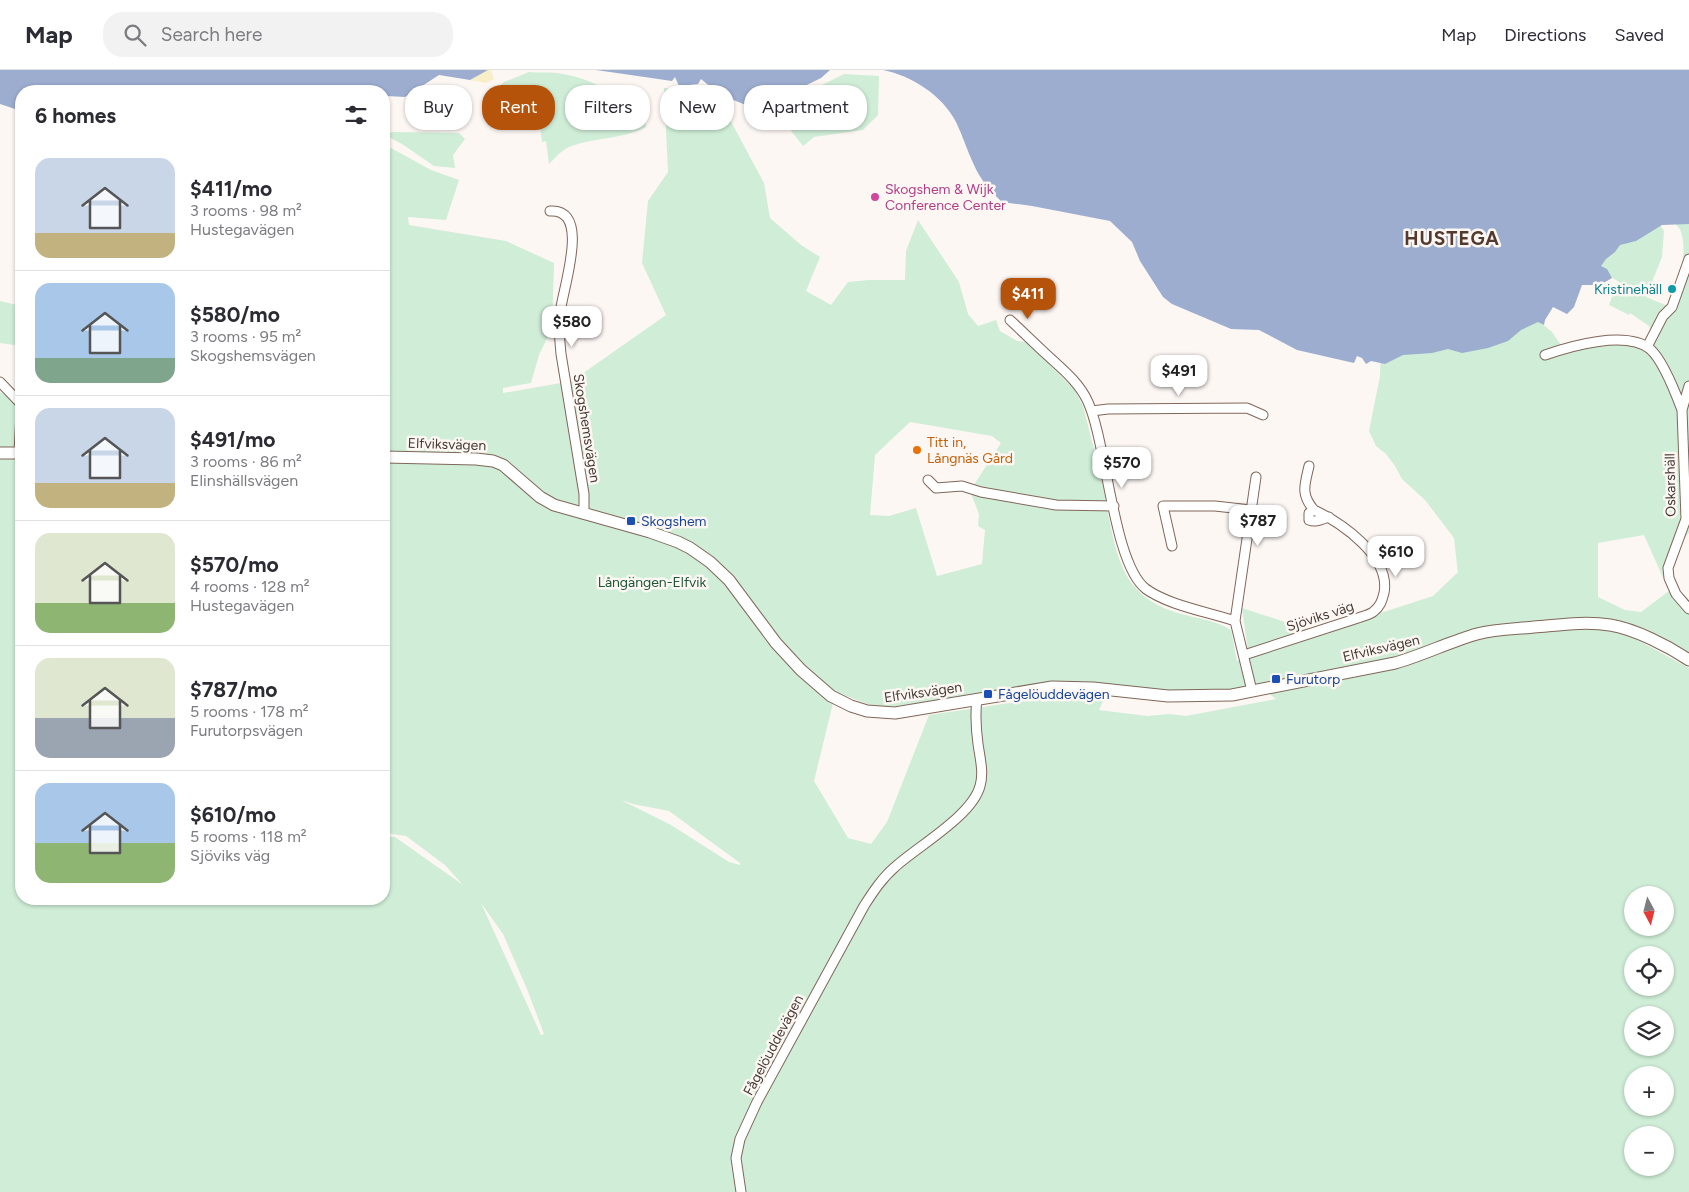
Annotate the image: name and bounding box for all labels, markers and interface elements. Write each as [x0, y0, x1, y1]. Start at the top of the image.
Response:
search box [103, 12, 453, 57]
text: Map [25, 20, 73, 49]
icon: search [121, 21, 149, 49]
text: Search here [161, 23, 262, 46]
text: Map [1441, 24, 1476, 46]
text: Directions [1504, 24, 1586, 46]
text: Saved [1614, 24, 1664, 46]
chip: Buy [405, 85, 472, 130]
chip: Rent [482, 85, 555, 130]
chip: Filters [565, 85, 650, 130]
chip: New [660, 85, 734, 130]
chip: Apartment [744, 85, 867, 130]
icon: filters [342, 101, 370, 129]
text: 6 homes [35, 103, 116, 128]
text: $411/mo [190, 176, 272, 201]
icon: home [75, 178, 135, 238]
place label: Skogshem & Wijk Conference Center [885, 181, 1006, 214]
marker: Skogshem & Wijk Conference Center [869, 191, 881, 203]
text: 3 rooms · 98 m² [190, 201, 302, 220]
text: Hustegavägen [190, 220, 294, 239]
district label: HUSTEGA [1404, 227, 1500, 250]
pin: $411 [998, 278, 1058, 320]
place label: Kristinehäll [1594, 281, 1662, 298]
marker: Kristinehäll [1666, 283, 1678, 295]
text: $411 [1012, 284, 1044, 303]
text: $580/mo [190, 302, 280, 327]
icon: home [75, 303, 135, 363]
pin: $580 [542, 306, 602, 348]
text: $580 [553, 312, 591, 331]
text: 3 rooms · 95 m² [190, 327, 301, 346]
text: Skogshemsvägen [190, 346, 316, 365]
pin: $491 [1149, 354, 1209, 397]
text: $491 [1161, 361, 1197, 380]
street label: Skogshemsvägen [570, 372, 604, 484]
text: $491/mo [190, 427, 276, 452]
icon: home [75, 428, 135, 488]
place label: Titt in, Långnäs Gård [927, 434, 1013, 467]
street label: Elfviksvägen [407, 435, 487, 454]
marker: Titt in, Långnäs Gård [911, 444, 923, 456]
pin: $570 [1092, 446, 1152, 489]
text: 3 rooms · 86 m² [190, 452, 302, 471]
text: $570 [1103, 453, 1141, 472]
street label: Oskarshäll [1661, 453, 1680, 517]
text: Elinshällsvägen [190, 471, 298, 490]
pin: $787 [1228, 504, 1288, 547]
text: $787 [1240, 511, 1276, 530]
place label: Skogshem [641, 513, 707, 530]
marker: Skogshem [625, 515, 637, 527]
pin: $610 [1366, 536, 1426, 578]
text: $610 [1378, 542, 1414, 561]
text: $570/mo [190, 552, 279, 577]
icon: home [75, 553, 135, 613]
park label: Långängen-Elfvik [598, 574, 707, 591]
text: 4 rooms · 128 m² [190, 577, 310, 596]
text: Hustegavägen [190, 596, 294, 615]
street label: Sjöviks väg [1284, 598, 1356, 635]
street label: Elfviksvägen [1341, 631, 1421, 666]
place label: Furutorp [1286, 671, 1340, 688]
marker: Furutorp [1270, 673, 1282, 685]
text: $787/mo [190, 677, 277, 702]
icon: home [75, 678, 135, 738]
street label: Elfviksvägen [883, 679, 963, 706]
place label: Fågelöuddevägen [998, 686, 1110, 703]
marker: Fågelöuddevägen [982, 688, 994, 700]
text: 5 rooms · 178 m² [190, 702, 309, 721]
text: Furutorpsvägen [190, 721, 303, 740]
text: $610/mo [190, 802, 276, 827]
icon: home [75, 803, 135, 863]
text: 5 rooms · 118 m² [190, 827, 307, 846]
text: Sjöviks väg [190, 846, 270, 865]
north arrow [1624, 886, 1674, 936]
map controls [1624, 886, 1674, 1176]
button: locate [1624, 946, 1674, 996]
street label: Fågelöuddevägen [740, 992, 807, 1098]
button: layers [1624, 1006, 1674, 1056]
button: + [1624, 1066, 1674, 1116]
button: − [1624, 1126, 1674, 1176]

